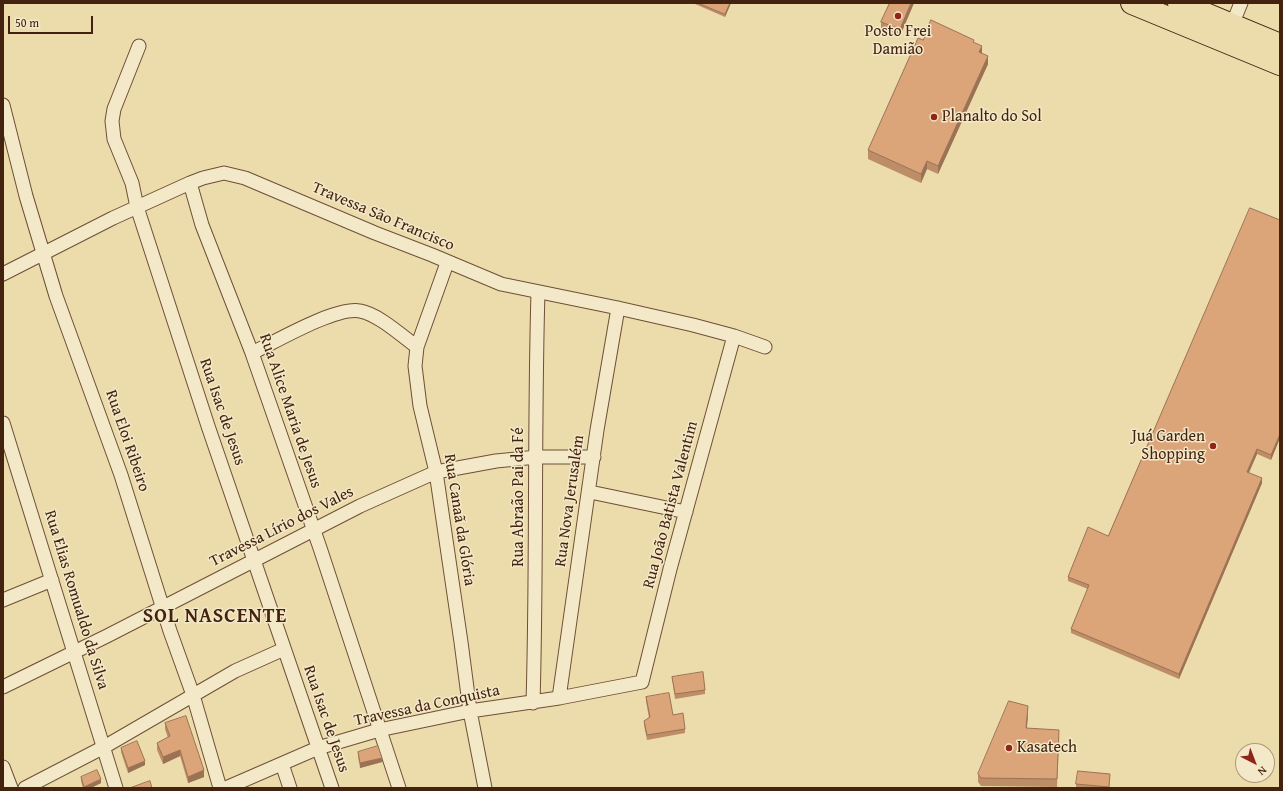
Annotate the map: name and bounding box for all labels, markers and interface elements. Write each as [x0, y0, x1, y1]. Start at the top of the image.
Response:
scale bar [10, 8, 95, 34]
marker: Posto Frei Damião [893, 11, 903, 21]
text: 50 m [15, 14, 39, 31]
place label: Posto Frei Damião [865, 22, 931, 60]
place label: Planalto do Sol [942, 107, 1042, 127]
marker: Planalto do Sol [929, 112, 939, 122]
street label: Travessa São Francisco [309, 178, 457, 256]
street label: Rua Alice Maria de Jesus [255, 331, 325, 491]
street label: Rua Isac de Jesus [195, 356, 249, 468]
street label: Rua Eloi Ribeiro [101, 388, 153, 494]
street label: Rua João Batista Valentim [639, 419, 703, 591]
street label: Rua Abraão Pai da Fé [509, 427, 529, 567]
place label: Juá Garden Shopping [1132, 427, 1205, 465]
street label: Rua Nova Jerusalém [551, 434, 589, 568]
marker: Juá Garden Shopping [1208, 441, 1218, 451]
street label: Rua Canaã da Glória [439, 453, 479, 587]
street label: Travessa Lírio dos Vales [207, 482, 357, 572]
street label: Rua Elias Romualdo da Silva [40, 508, 112, 692]
district label: SOL NASCENTE [143, 605, 287, 629]
street label: Rua Isac de Jesus [299, 663, 353, 775]
street label: Travessa da Conquista [353, 681, 501, 731]
place label: Kasatech [1017, 738, 1077, 758]
marker: Kasatech [1004, 743, 1014, 753]
north arrow [1235, 743, 1275, 783]
text: N [1254, 763, 1270, 780]

